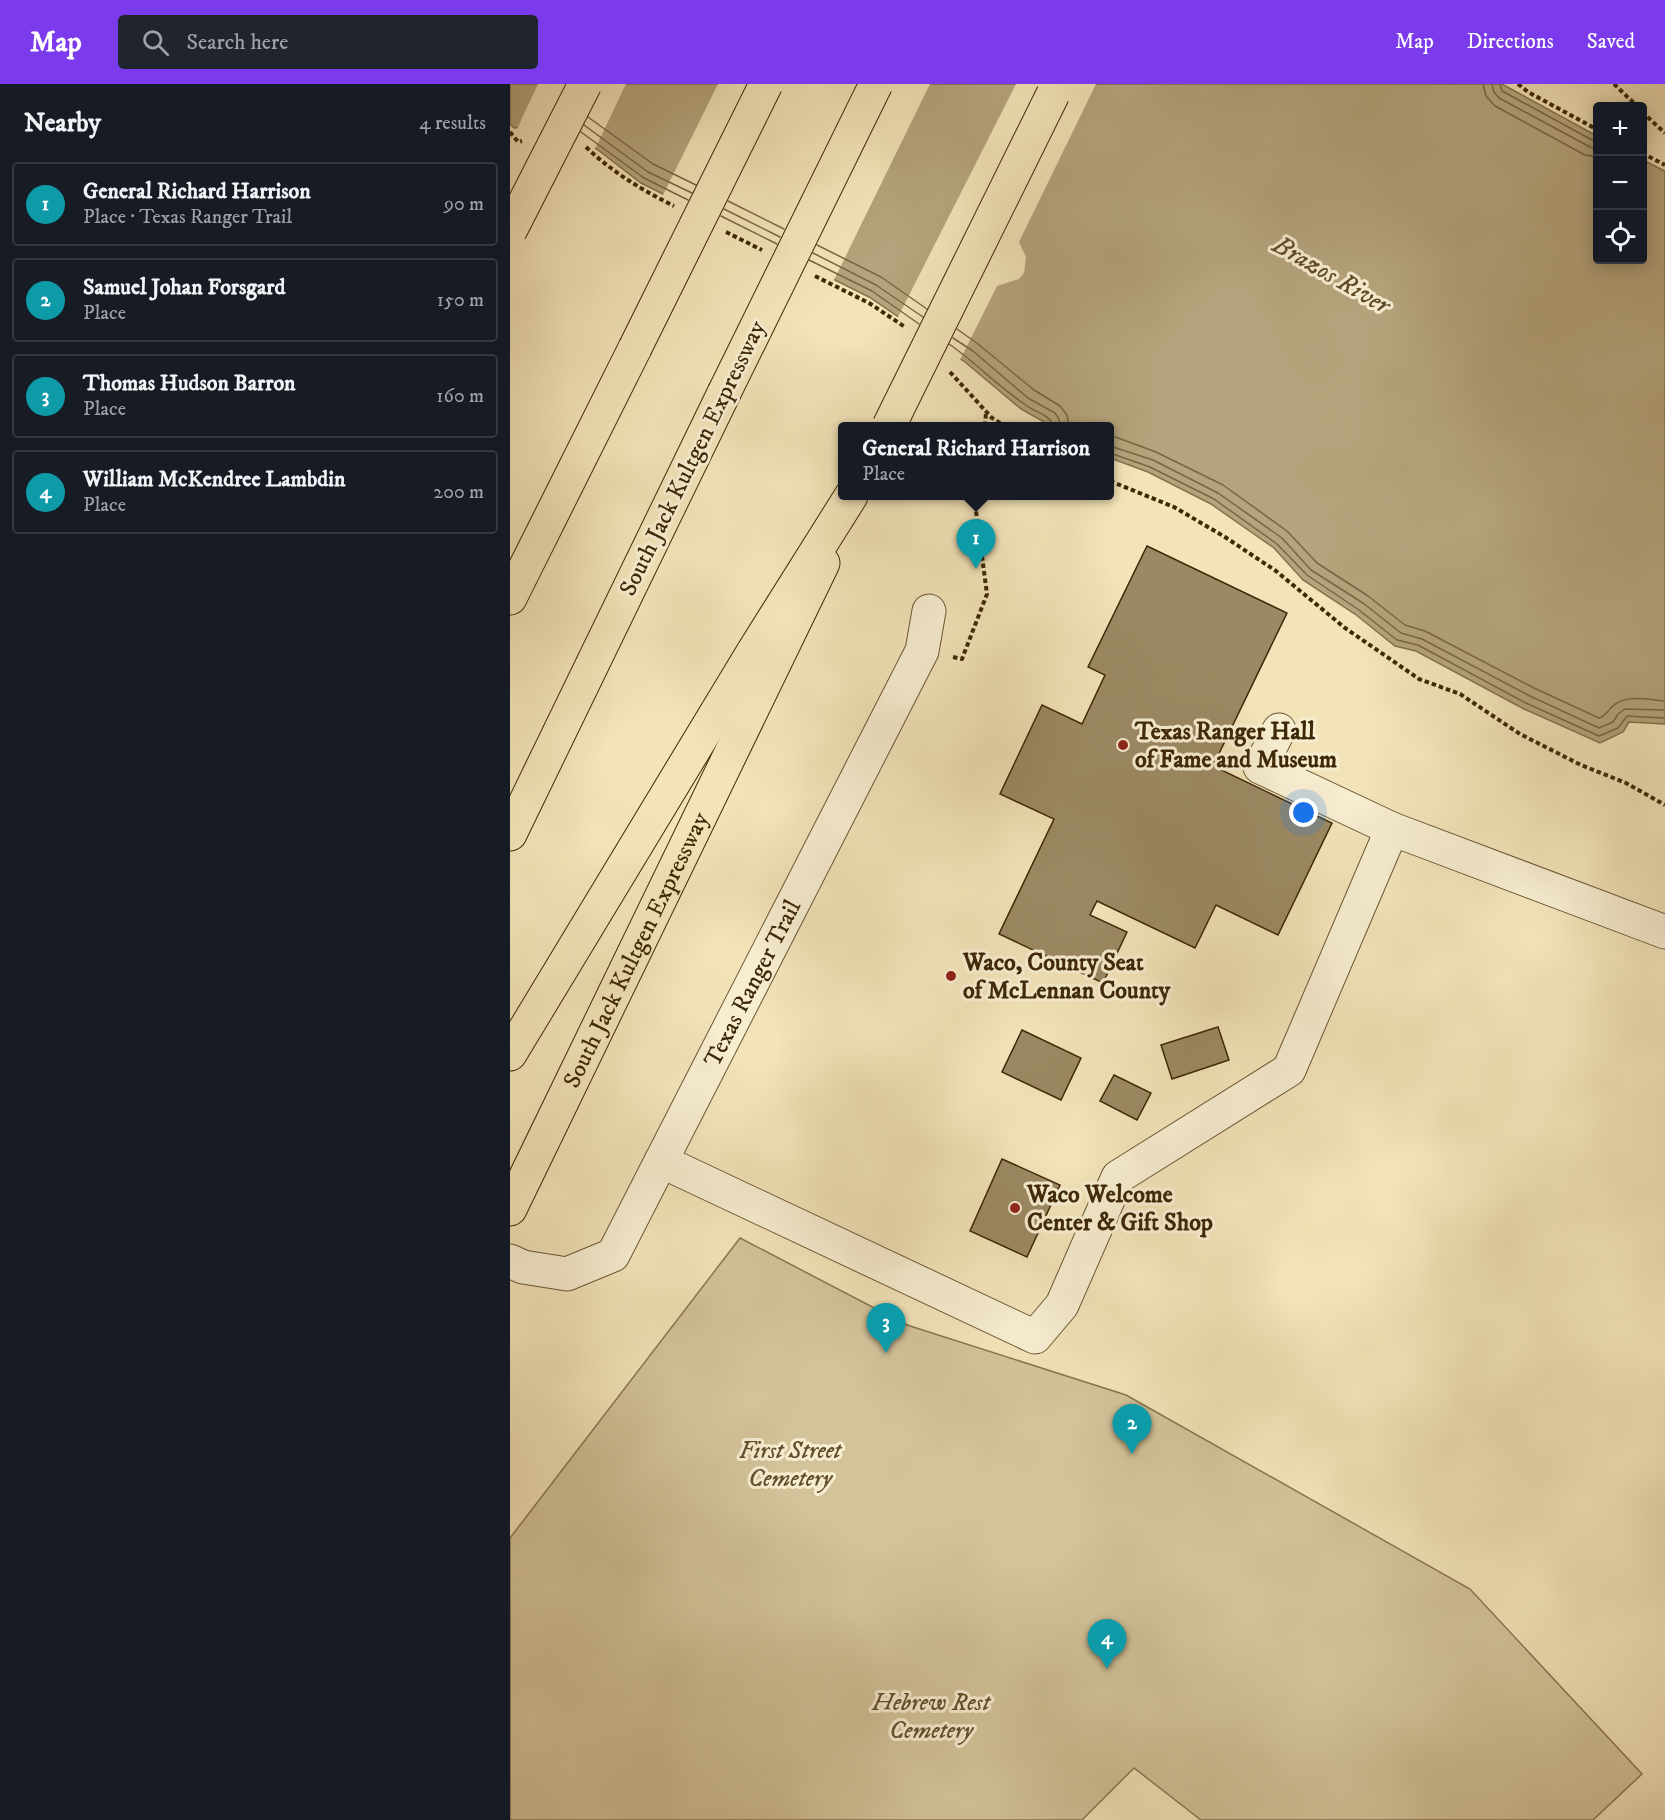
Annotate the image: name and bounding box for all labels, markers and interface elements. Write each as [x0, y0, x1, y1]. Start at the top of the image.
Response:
search box [118, 15, 538, 69]
text: Map [30, 25, 82, 60]
icon: search [139, 26, 172, 59]
text: Search here [187, 29, 288, 56]
text: Map [1395, 29, 1434, 55]
text: Directions [1467, 29, 1554, 55]
text: Saved [1587, 29, 1635, 55]
map controls [1593, 102, 1647, 264]
button: + [1593, 102, 1647, 156]
text: Nearby [24, 107, 101, 140]
text: 4 results [419, 111, 486, 136]
button: − [1593, 156, 1647, 210]
text: General Richard Harrison [83, 178, 311, 205]
text: 1 [42, 192, 49, 217]
text: 90 m [444, 192, 484, 217]
text: Place · Texas Ranger Trail [83, 205, 292, 230]
button: locate [1593, 210, 1647, 264]
water label: Brazos River [1266, 228, 1397, 323]
text: Samuel Johan Forsgard [83, 274, 285, 301]
text: 2 [41, 288, 50, 313]
text: 150 m [437, 288, 484, 313]
text: Place [83, 301, 126, 326]
street label: South Jack Kultgen Expressway [613, 315, 773, 601]
text: Thomas Hudson Barron [83, 370, 296, 397]
text: 3 [42, 384, 49, 409]
text: 160 m [436, 384, 484, 409]
text: Place [83, 397, 126, 422]
popup [838, 422, 1114, 500]
text: General Richard Harrison [862, 435, 1090, 462]
text: Place [862, 462, 905, 487]
text: William McKendree Lambdin [83, 466, 345, 493]
text: 4 [40, 480, 51, 505]
text: 200 m [433, 480, 484, 505]
text: Place [83, 493, 126, 518]
pin: 1 [956, 520, 996, 569]
place label: Texas Ranger Hall of Fame and Museum [1134, 717, 1337, 775]
marker: Texas Ranger Hall of Fame and Museum [1116, 738, 1130, 752]
your location [1289, 798, 1318, 827]
street label: South Jack Kultgen Expressway [557, 807, 716, 1093]
street label: Texas Ranger Trail [698, 894, 808, 1072]
place label: Waco, County Seat of McLennan County [962, 948, 1171, 1006]
marker: Waco, County Seat of McLennan County [944, 969, 958, 983]
place label: Waco Welcome Center & Gift Shop [1026, 1180, 1213, 1238]
marker: Waco Welcome Center & Gift Shop [1008, 1201, 1022, 1215]
pin: 3 [866, 1304, 905, 1353]
pin: 2 [1112, 1404, 1152, 1454]
park label: First Street Cemetery [739, 1436, 843, 1494]
pin: 4 [1088, 1620, 1126, 1669]
park label: Hebrew Rest Cemetery [871, 1688, 992, 1746]

